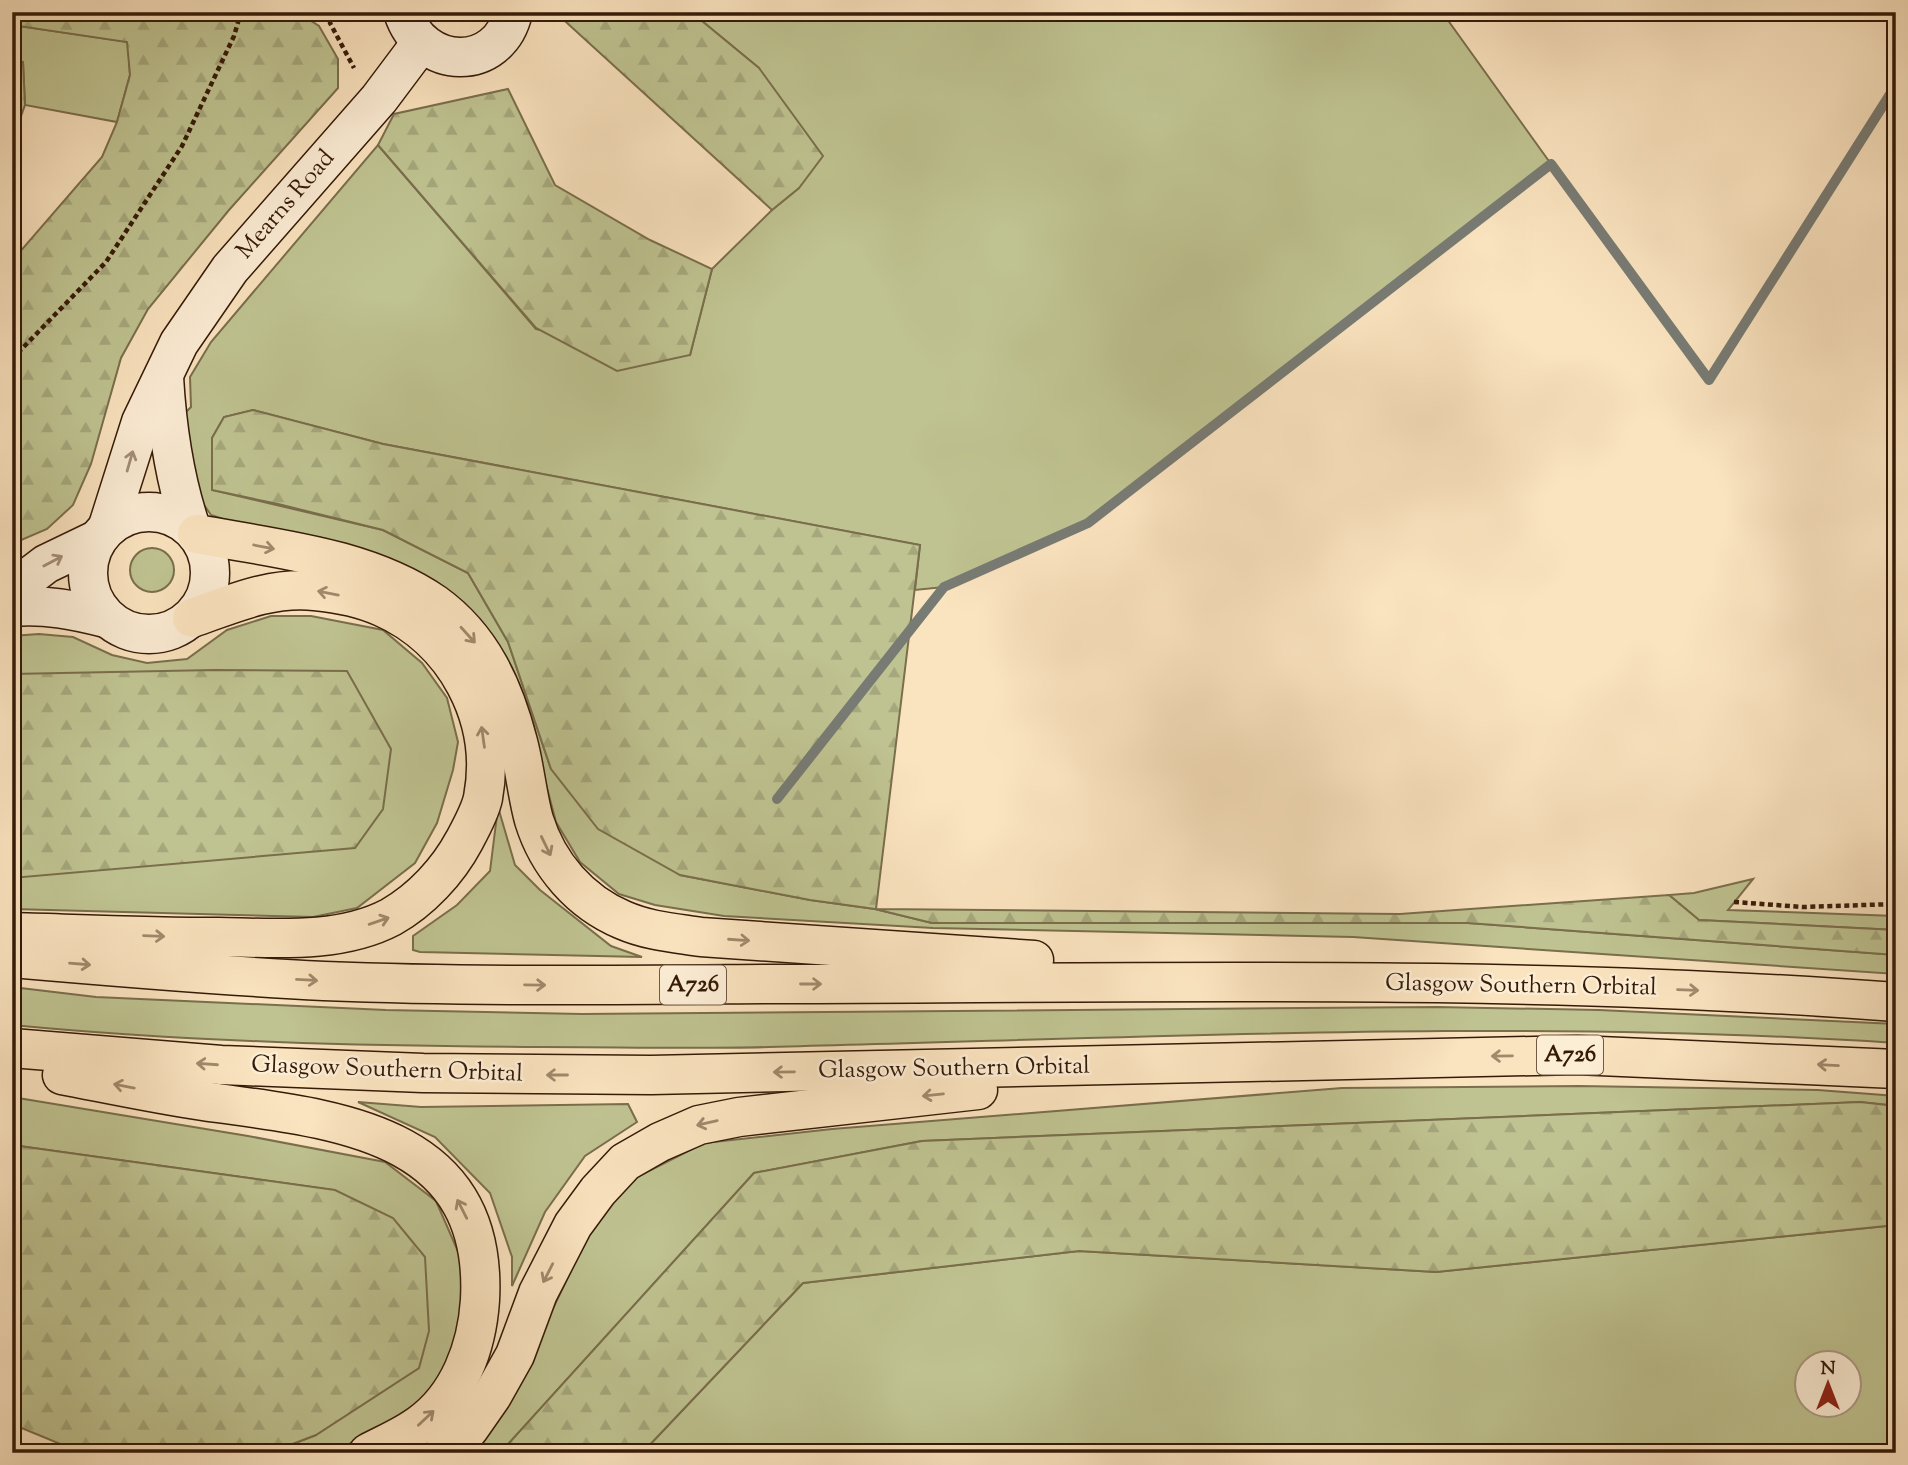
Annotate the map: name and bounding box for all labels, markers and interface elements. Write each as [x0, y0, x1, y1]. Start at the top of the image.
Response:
street label: Mearns Road [229, 142, 343, 267]
one-way arrow [124, 451, 137, 473]
one-way arrow [252, 541, 275, 554]
one-way arrow [42, 554, 63, 567]
one-way arrow [317, 586, 340, 599]
one-way arrow [460, 626, 476, 644]
one-way arrow [476, 726, 489, 749]
one-way arrow [540, 835, 553, 856]
one-way arrow [368, 914, 390, 926]
one-way arrow [142, 930, 165, 943]
one-way arrow [727, 934, 749, 947]
one-way arrow [68, 958, 91, 971]
road number: A726 [660, 966, 726, 1004]
street label: Glasgow Southern Orbital [1385, 967, 1657, 1005]
one-way arrow [295, 973, 318, 986]
one-way arrow [799, 977, 822, 991]
one-way arrow [523, 978, 546, 991]
one-way arrow [1676, 984, 1699, 997]
road number: A726 [1537, 1036, 1603, 1074]
street label: Glasgow Southern Orbital [251, 1048, 524, 1092]
street label: Glasgow Southern Orbital [818, 1050, 1090, 1088]
one-way arrow [1491, 1050, 1514, 1063]
one-way arrow [196, 1057, 219, 1070]
one-way arrow [1816, 1059, 1839, 1072]
one-way arrow [773, 1065, 796, 1079]
one-way arrow [546, 1068, 569, 1082]
one-way arrow [113, 1079, 136, 1093]
one-way arrow [922, 1089, 945, 1102]
one-way arrow [696, 1117, 719, 1131]
one-way arrow [455, 1199, 469, 1220]
one-way arrow [541, 1262, 555, 1283]
north arrow [1792, 1350, 1862, 1420]
text: N [1820, 1356, 1836, 1383]
one-way arrow [417, 1409, 434, 1426]

